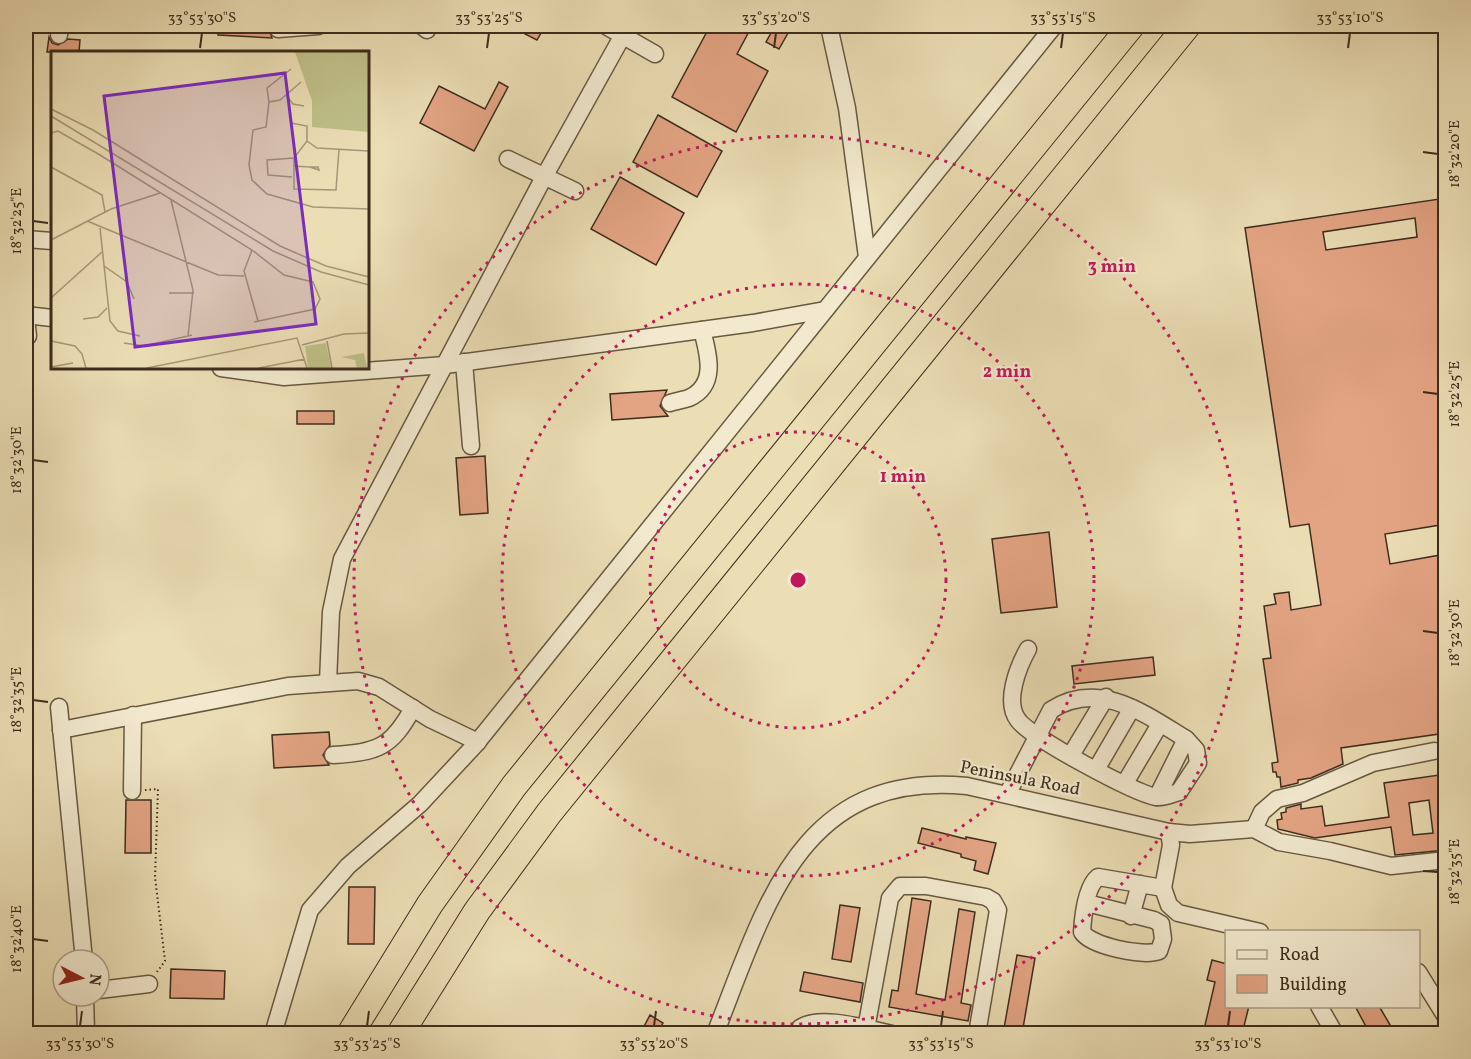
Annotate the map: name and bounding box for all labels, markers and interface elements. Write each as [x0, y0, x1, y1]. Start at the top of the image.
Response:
text: 33°53'30"S [168, 8, 236, 29]
text: 33°53'25"S [455, 8, 523, 29]
text: 33°53'20"S [742, 8, 810, 29]
text: 33°53'15"S [1030, 8, 1096, 29]
text: 33°53'10"S [1317, 8, 1383, 29]
inset map [51, 51, 369, 369]
text: 18°32'20"E [1445, 120, 1466, 188]
text: 18°32'25"E [7, 188, 28, 254]
text: 3 min [1088, 255, 1136, 280]
text: 2 min [983, 360, 1031, 385]
text: 18°32'25"E [1445, 361, 1466, 427]
text: 18°32'30"E [7, 426, 28, 494]
text: 1 min [880, 465, 926, 490]
centre of rings [788, 570, 808, 590]
text: 18°32'30"E [1445, 599, 1466, 667]
text: 18°32'35"E [7, 667, 28, 733]
street label: Peninsula Road [958, 755, 1082, 803]
text: 18°32'35"E [1445, 839, 1466, 905]
text: 18°32'40"E [7, 905, 28, 973]
legend [1225, 930, 1420, 1008]
text: Road [1279, 943, 1320, 968]
north arrow [51, 948, 111, 1008]
text: N [82, 972, 106, 987]
text: Building [1279, 973, 1347, 998]
text: 33°53'30"S [46, 1034, 114, 1055]
text: 33°53'25"S [333, 1034, 401, 1055]
text: 33°53'20"S [620, 1034, 688, 1055]
text: 33°53'15"S [908, 1034, 974, 1055]
text: 33°53'10"S [1195, 1034, 1261, 1055]

